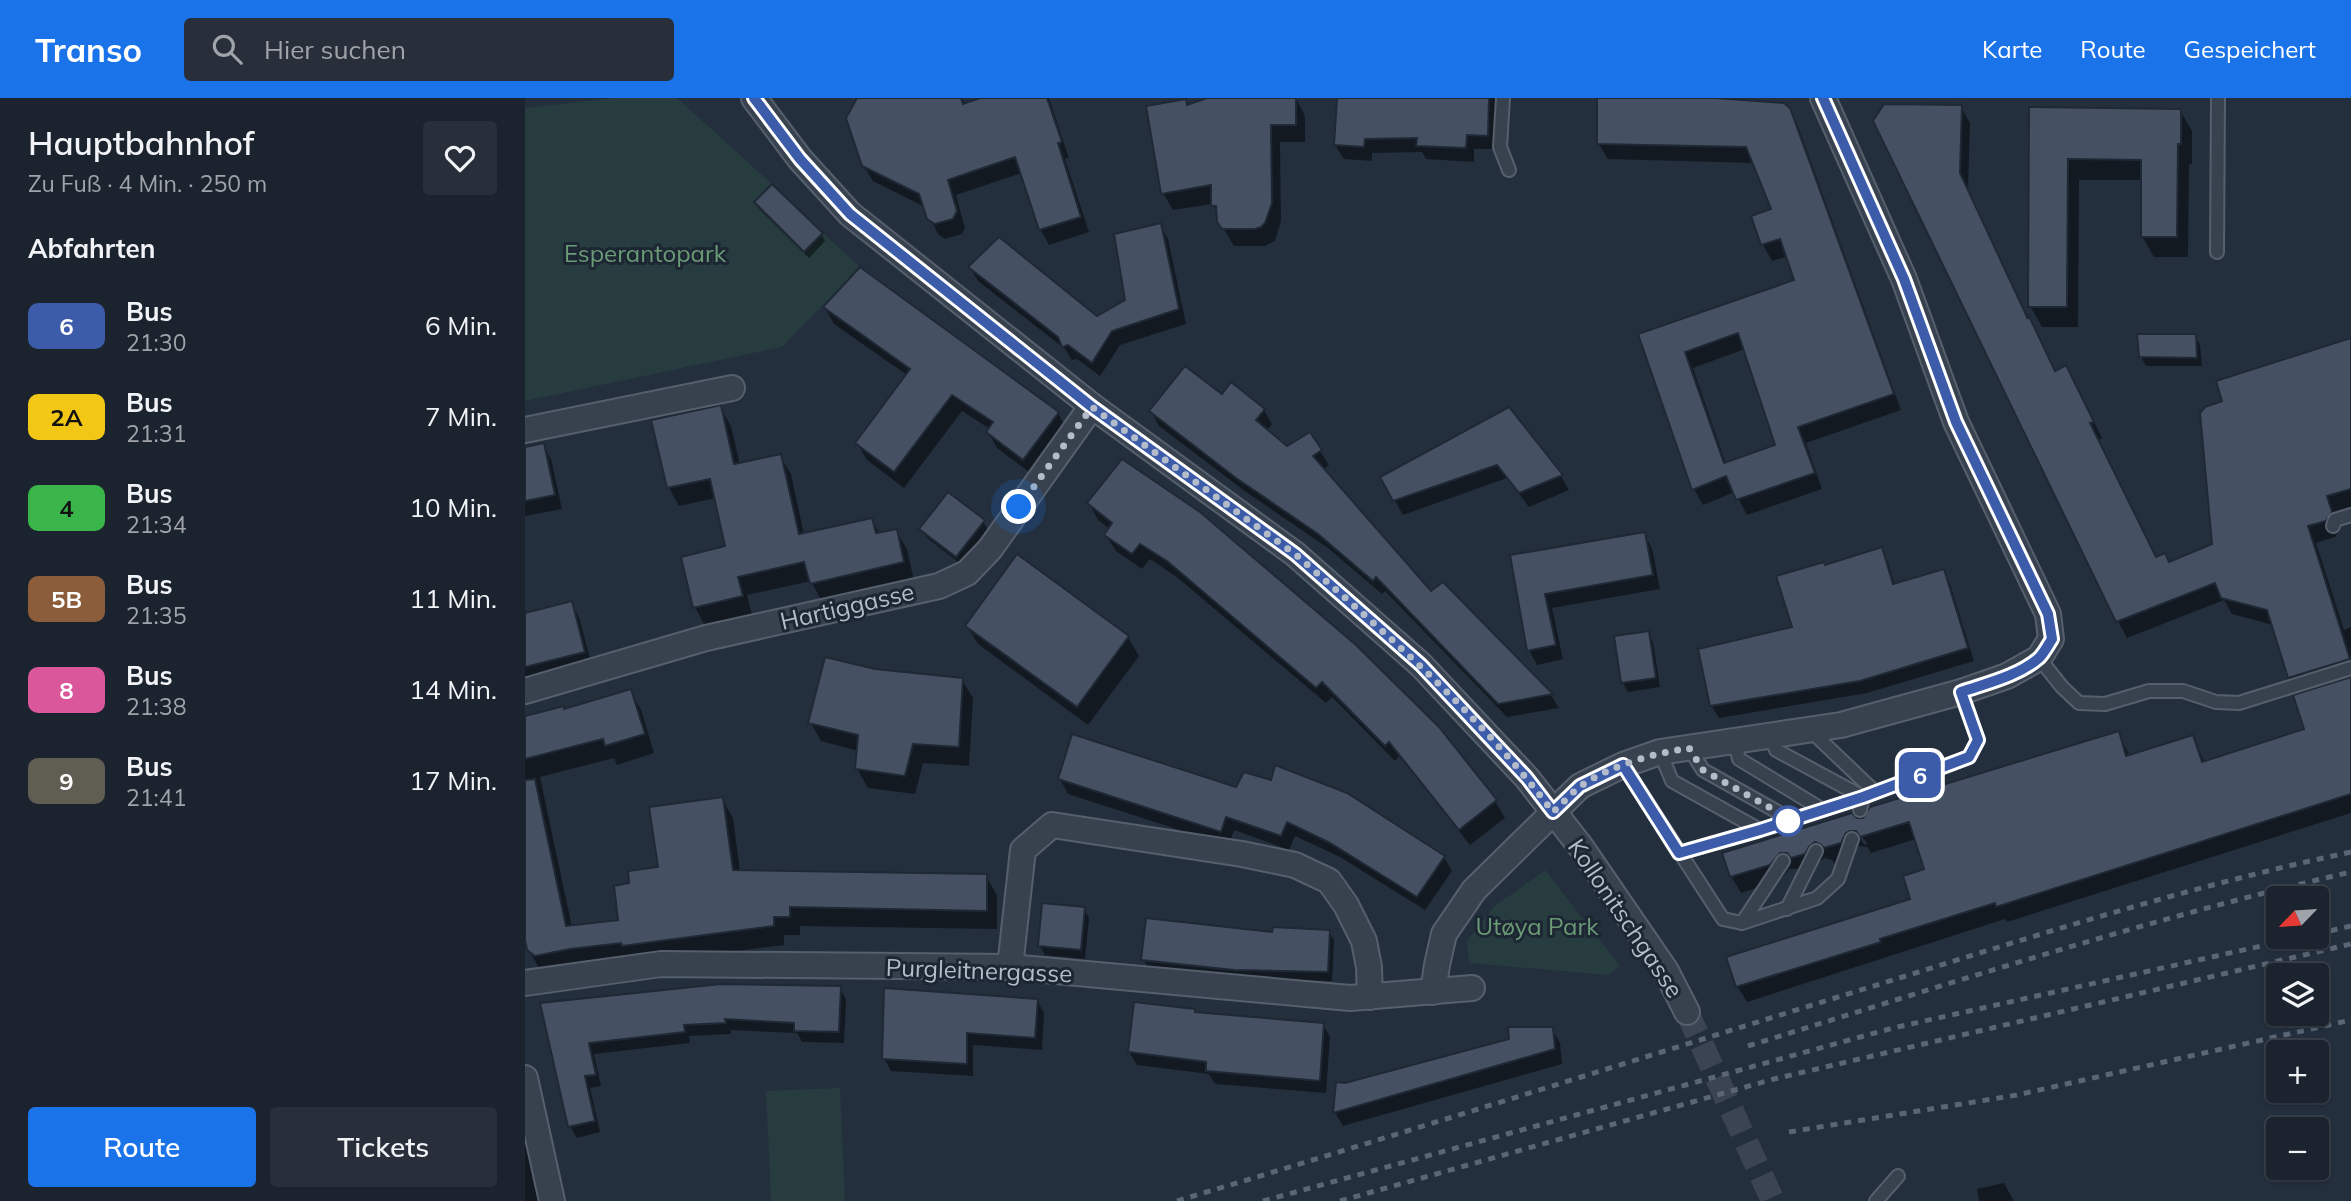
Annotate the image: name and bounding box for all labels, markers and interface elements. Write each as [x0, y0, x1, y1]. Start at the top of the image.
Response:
search box [184, 18, 674, 81]
text: Transo [35, 29, 142, 70]
icon: search [208, 30, 246, 68]
text: Hier suchen [264, 33, 406, 66]
text: Karte [1982, 34, 2042, 64]
text: Route [2080, 34, 2146, 64]
text: Gespeichert [2184, 34, 2316, 64]
button: heart [423, 121, 497, 195]
text: Hauptbahnhof [28, 122, 254, 163]
text: Zu Fuß · 4 Min. · 250 m [28, 169, 267, 198]
text: Abfahrten [28, 232, 155, 265]
park label: Esperantopark [564, 238, 727, 268]
text: Bus [126, 295, 172, 328]
text: 6 Min. [425, 309, 497, 342]
text: 6 [59, 311, 74, 341]
text: 21:30 [126, 328, 186, 357]
text: Bus [126, 386, 172, 419]
text: 7 Min. [425, 400, 497, 433]
text: 2A [50, 402, 83, 432]
text: 21:31 [126, 419, 186, 448]
text: Bus [126, 477, 172, 510]
your location [1001, 489, 1036, 524]
text: 10 Min. [409, 491, 497, 524]
text: 4 [59, 493, 74, 523]
text: 21:34 [126, 510, 186, 539]
text: Bus [126, 568, 172, 601]
street label: Hartiggasse [777, 576, 917, 636]
text: 11 Min. [409, 582, 497, 615]
text: 5B [51, 584, 82, 614]
text: 21:35 [126, 601, 186, 630]
text: Bus [126, 659, 172, 692]
text: 14 Min. [409, 673, 497, 706]
text: 8 [59, 675, 74, 705]
text: 21:38 [126, 692, 186, 721]
text: Bus [126, 750, 172, 783]
line badge: 6 [1897, 752, 1943, 798]
text: 6 [1913, 760, 1927, 790]
text: 17 Min. [409, 764, 497, 797]
text: 9 [59, 766, 74, 796]
text: 21:41 [126, 783, 186, 812]
unlabelled marker [1773, 806, 1803, 836]
street label: Kollonitschgasse [1562, 833, 1690, 1003]
north arrow [2266, 886, 2329, 948]
map controls [2266, 886, 2329, 1180]
park label: Utøya Park [1475, 911, 1599, 941]
street label: Purgleitnergasse [885, 952, 1073, 988]
button: layers [2266, 963, 2329, 1026]
button: + [2266, 1040, 2329, 1103]
button: Route [28, 1107, 256, 1187]
button: Tickets [270, 1107, 497, 1187]
button: − [2266, 1117, 2329, 1180]

